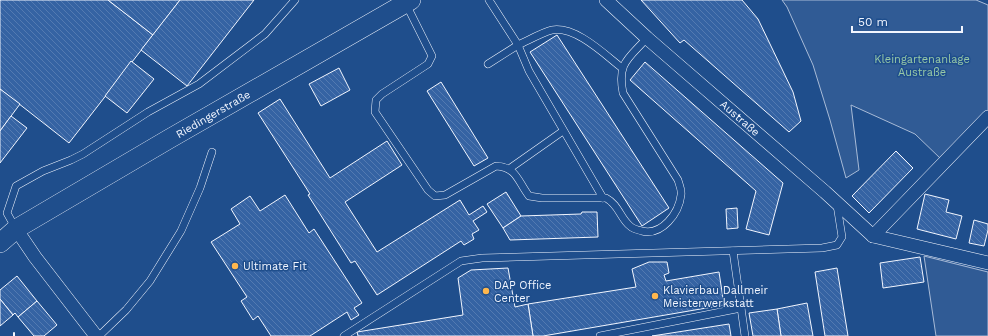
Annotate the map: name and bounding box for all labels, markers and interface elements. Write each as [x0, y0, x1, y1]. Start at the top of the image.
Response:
scale bar [852, 8, 962, 34]
text: 50 m [858, 15, 888, 29]
park label: Kleingartenanlage Austraße [874, 53, 970, 79]
street label: Riedingerstraße [174, 88, 253, 141]
street label: Austraße [717, 98, 762, 139]
place label: Ultimate Fit [243, 260, 307, 273]
marker: Ultimate Fit [230, 261, 240, 271]
place label: DAP Office Center [494, 279, 551, 305]
place label: Klavierbau Dallmeir Meisterwerkstatt [663, 284, 768, 310]
marker: DAP Office Center [481, 286, 491, 296]
marker: Klavierbau Dallmeir Meisterwerkstatt [650, 291, 660, 301]

